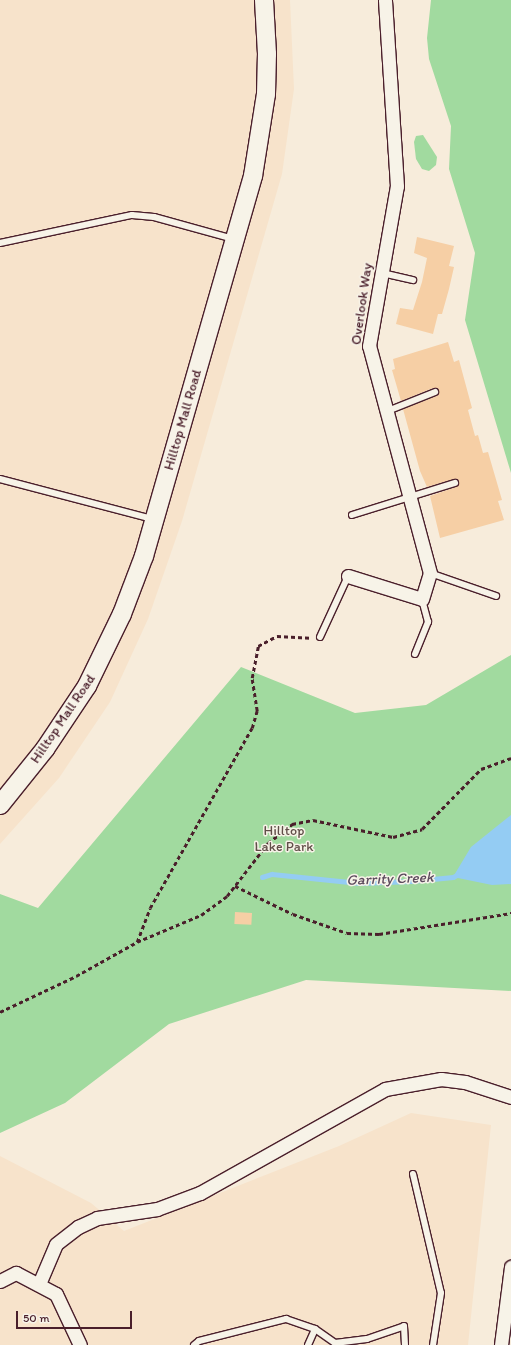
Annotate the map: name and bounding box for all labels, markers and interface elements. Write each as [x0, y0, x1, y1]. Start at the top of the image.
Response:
street label: Overlook Way [348, 262, 376, 346]
street label: Hilltop Mall Road [161, 368, 205, 472]
street label: Hilltop Mall Road [27, 671, 99, 767]
park label: Hilltop Lake Park [255, 823, 313, 856]
water label: Garrity Creek [346, 868, 434, 890]
scale bar [18, 1303, 134, 1329]
text: 50 m [23, 1311, 49, 1325]

